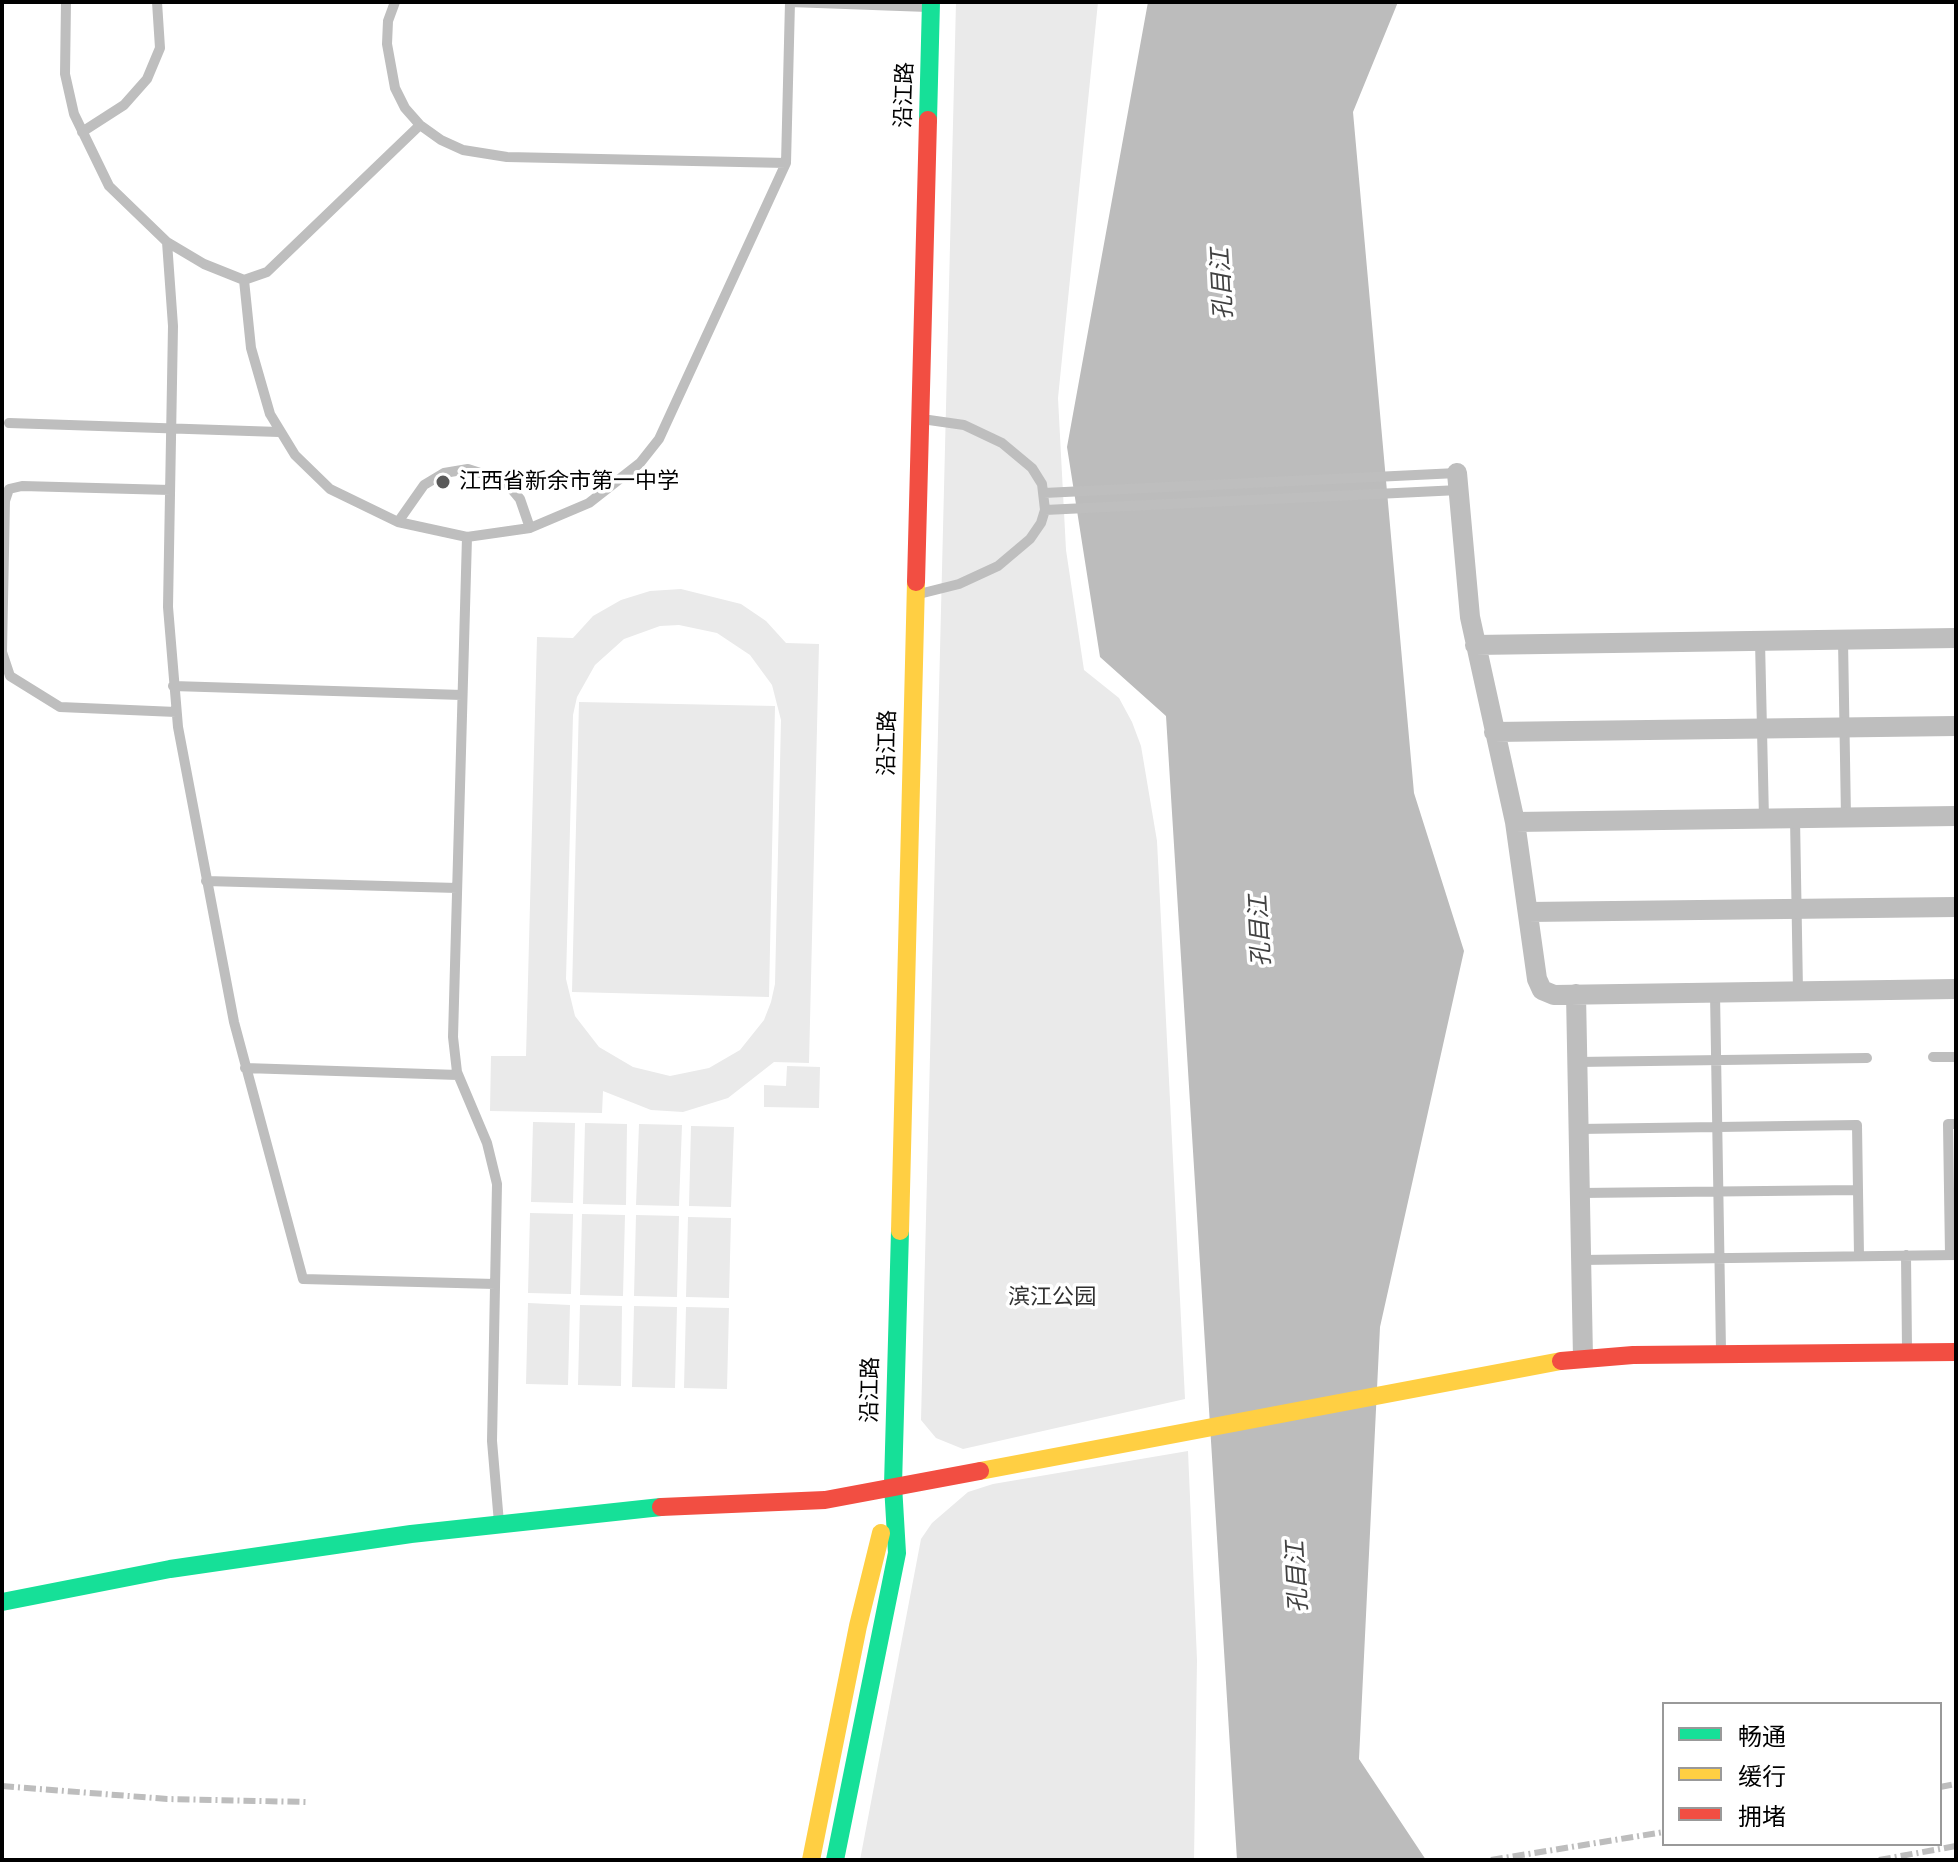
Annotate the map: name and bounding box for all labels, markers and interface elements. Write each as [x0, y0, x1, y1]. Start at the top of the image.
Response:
street label: 沿江路 [891, 62, 919, 128]
water label: 孔目江 [1207, 247, 1239, 321]
place label: 江西省新余市第一中学 [459, 469, 679, 495]
marker: 江西省新余市第一中学 [434, 473, 452, 491]
street label: 沿江路 [874, 710, 902, 776]
water label: 孔目江 [1245, 894, 1277, 968]
park label: 滨江公园 [1008, 1285, 1096, 1311]
street label: 沿江路 [857, 1357, 885, 1423]
water label: 孔目江 [1282, 1540, 1314, 1614]
legend [1662, 1702, 1942, 1846]
text: 畅通 [1738, 1723, 1786, 1750]
text: 缓行 [1738, 1763, 1786, 1790]
text: 拥堵 [1738, 1803, 1786, 1830]

